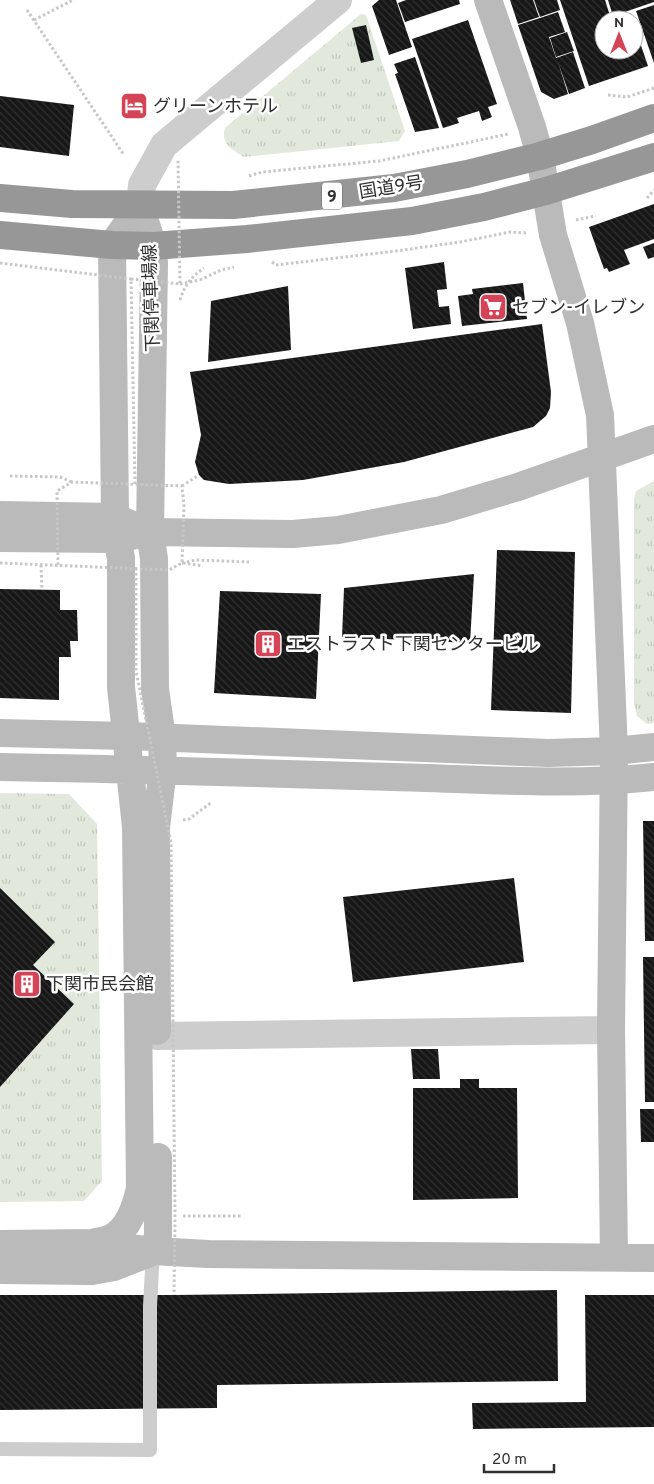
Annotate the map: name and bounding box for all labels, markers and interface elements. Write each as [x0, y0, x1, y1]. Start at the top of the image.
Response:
north arrow [594, 10, 644, 60]
text: N [614, 15, 624, 32]
hotel icon: グリーンホテル [119, 91, 149, 121]
place label: グリーンホテル [153, 96, 278, 119]
street label: 国道9号 [357, 172, 425, 205]
road number: 9 [322, 182, 342, 210]
street label: 下関停車場線 [139, 244, 166, 352]
supermarket icon: セブン-イレブン [478, 292, 508, 322]
place label: セブン-イレブン [512, 297, 645, 320]
building icon: エストラスト下関センタービル [253, 629, 283, 659]
place label: エストラスト下関センタービル [287, 634, 539, 657]
building icon: 下関市民会館 [12, 969, 42, 999]
place label: 下関市民会館 [46, 974, 154, 997]
scale bar [484, 1442, 554, 1474]
text: 20 m [492, 1451, 527, 1470]

